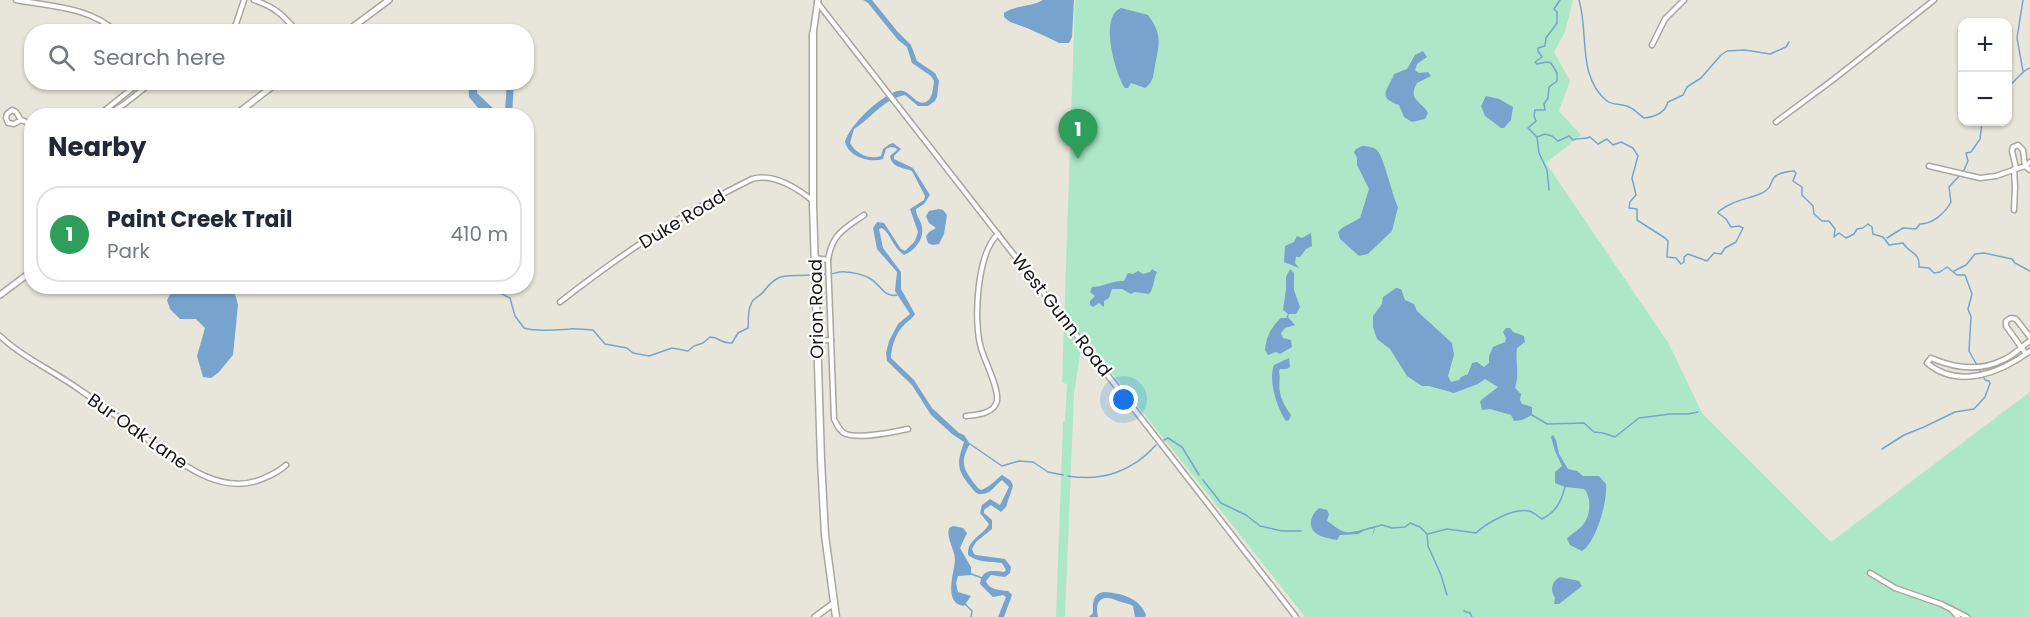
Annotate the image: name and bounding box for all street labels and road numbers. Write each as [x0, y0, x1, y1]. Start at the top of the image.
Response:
street label: Duke Road [634, 183, 730, 255]
street label: West Gunn Road [1006, 248, 1118, 382]
street label: Orion Road [803, 259, 829, 359]
street label: Bur Oak Lane [83, 387, 193, 475]

